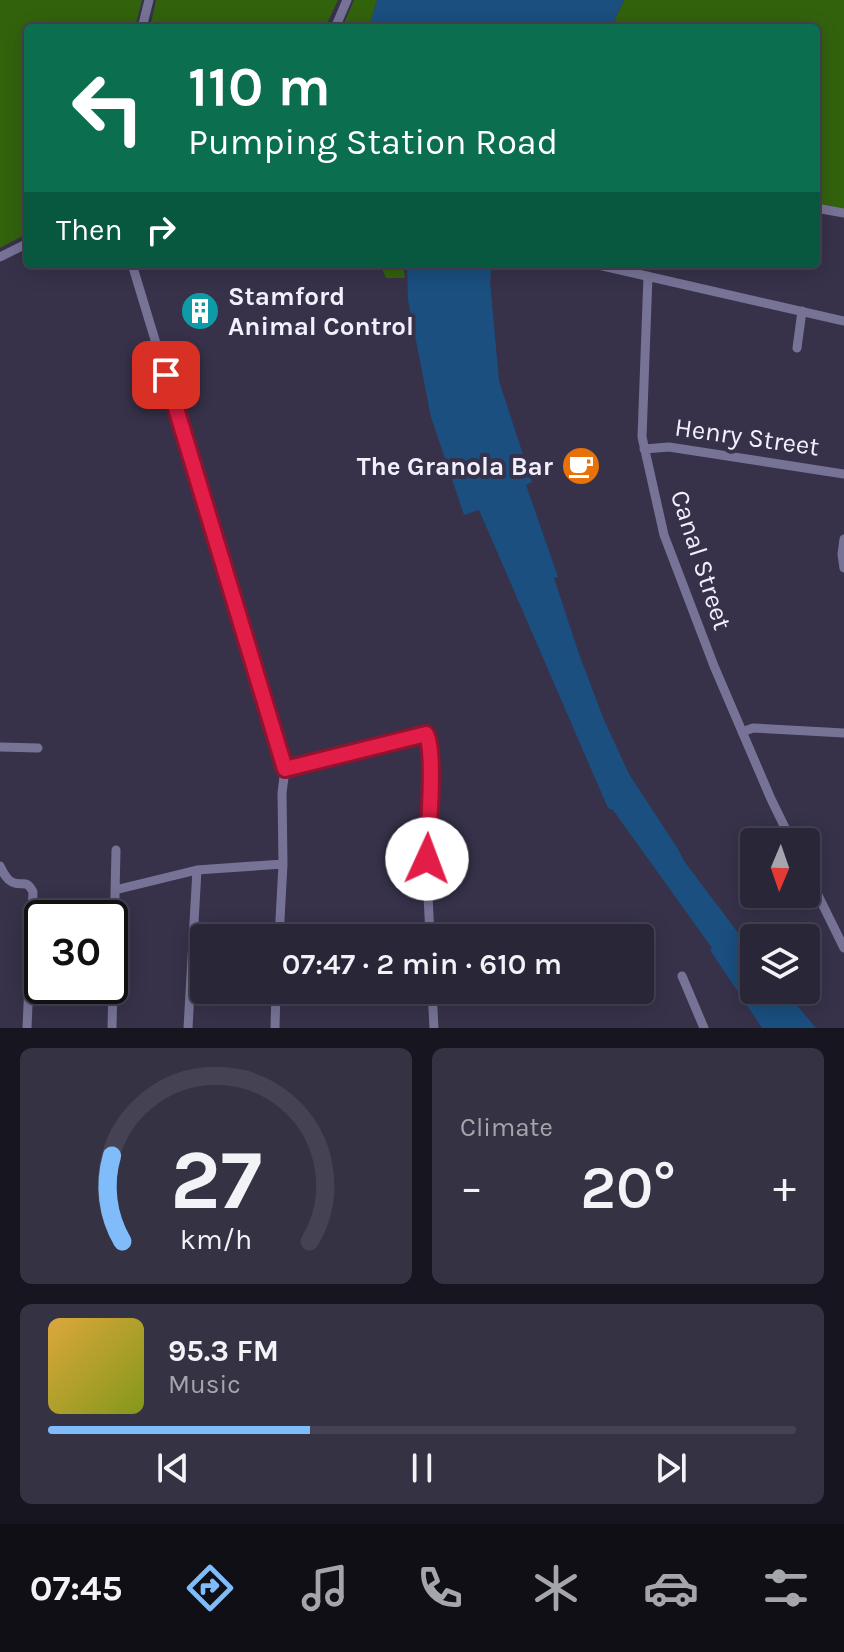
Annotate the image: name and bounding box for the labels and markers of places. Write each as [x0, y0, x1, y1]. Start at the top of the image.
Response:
place label: Stamford Animal Control [228, 281, 414, 342]
building icon: Stamford Animal Control [179, 290, 221, 332]
pin [132, 341, 200, 409]
cafe icon: The Granola Bar [560, 445, 602, 487]
place label: The Granola Bar [357, 451, 554, 482]

